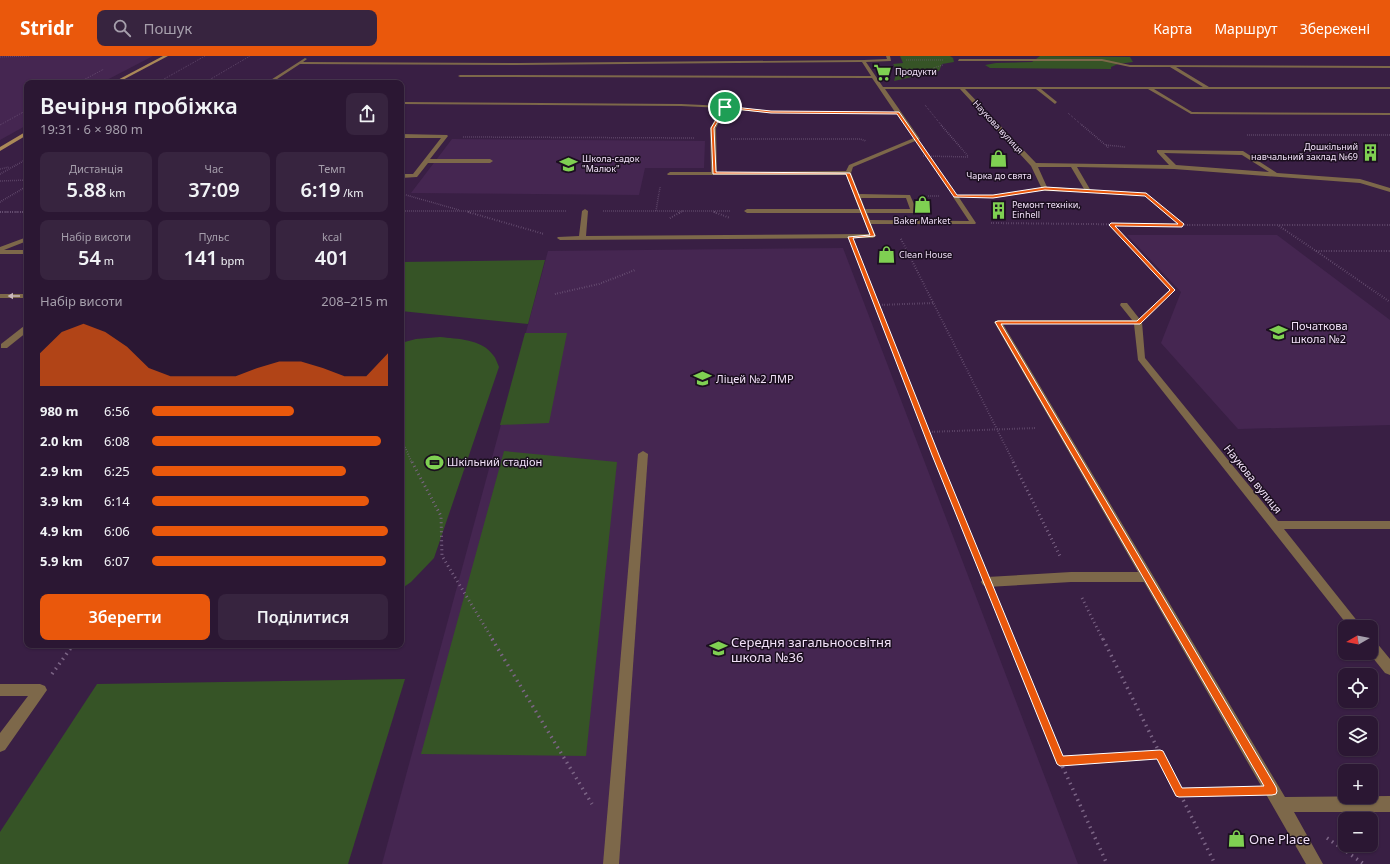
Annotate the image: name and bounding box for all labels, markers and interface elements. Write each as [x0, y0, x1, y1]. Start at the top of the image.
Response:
search box [97, 10, 377, 46]
text: Stridr [20, 15, 73, 41]
icon: search [111, 17, 133, 39]
text: Пошук [143, 18, 192, 38]
text: Карта [1153, 19, 1192, 38]
text: Маршрут [1214, 19, 1278, 38]
text: Збережені [1300, 19, 1370, 38]
supermarket icon: Продукти [872, 62, 892, 82]
place label: Продукти [895, 65, 937, 78]
text: Вечірня пробіжка [40, 90, 238, 120]
pin [708, 90, 742, 124]
button: share [346, 93, 388, 135]
icon: arrive [714, 96, 736, 118]
street label: Наукова вулиця [970, 97, 1027, 156]
text: 19:31 · 6 × 980 m [40, 120, 143, 138]
place label: Дошкільний навчальний заклад №69 [1251, 140, 1358, 163]
building icon: Дошкільний навчальний заклад №69 [1361, 142, 1381, 162]
shop icon: Чарка до свята [989, 149, 1009, 169]
place label: Школа-садок "Малюк" [582, 152, 640, 175]
school or university icon: Школа-садок "Малюк" [559, 154, 579, 174]
text: Дистанція [69, 161, 123, 176]
text: Час [205, 161, 223, 176]
text: Темп [319, 161, 345, 176]
place label: Чарка до свята [966, 169, 1032, 182]
text: 5.88 [67, 176, 106, 203]
text: 37:09 [188, 176, 240, 203]
text: 6:19 [301, 176, 340, 203]
text: km [106, 185, 125, 200]
text: /km [340, 185, 363, 200]
shop icon: Baker Market [912, 194, 932, 214]
place label: Ремонт техніки, Einhell [1012, 198, 1081, 221]
building icon: Ремонт техніки, Einhell [989, 200, 1009, 220]
place label: Baker Market [894, 214, 951, 227]
text: Набір висоти [61, 229, 131, 244]
text: Пульс [199, 229, 230, 244]
text: kcal [322, 229, 342, 244]
text: 54 [78, 244, 101, 271]
text: 141 [183, 244, 218, 271]
text: 401 [315, 244, 349, 271]
shop icon: Clean House [876, 245, 896, 265]
place label: Clean House [899, 248, 952, 261]
text: m [101, 253, 114, 268]
text: bpm [218, 253, 245, 268]
text: Набір висоти [40, 292, 123, 310]
text: 208–215 m [321, 292, 388, 310]
one-way arrow [7, 293, 20, 299]
place label: Початкова школа №2 [1291, 318, 1348, 346]
school or university icon: Початкова школа №2 [1268, 322, 1288, 342]
school or university icon: Ліцей №2 ЛМР [693, 369, 713, 389]
place label: Ліцей №2 ЛМР [716, 371, 794, 386]
text: 980 m [40, 402, 78, 420]
text: 6:56 [104, 402, 130, 420]
text: 2.0 km [40, 432, 83, 450]
text: 6:08 [104, 432, 130, 450]
street label: Наукова вулиця [1221, 441, 1286, 516]
sports icon: Шкільний стадіон [424, 452, 444, 472]
place label: Шкільний стадіон [447, 454, 542, 469]
text: 2.9 km [40, 462, 83, 480]
text: 6:25 [104, 462, 130, 480]
text: 3.9 km [40, 492, 83, 510]
text: 6:14 [104, 492, 130, 510]
text: 4.9 km [40, 522, 83, 540]
text: 6:06 [104, 522, 130, 540]
text: 5.9 km [40, 552, 83, 570]
text: 6:07 [104, 552, 130, 570]
button: Зберегти [40, 594, 210, 640]
button: Поділитися [218, 594, 388, 640]
north arrow [1338, 620, 1378, 660]
map controls [1338, 620, 1378, 852]
place label: Середня загальноосвітня школа №36 [731, 633, 891, 666]
school or university icon: Середня загальноосвітня школа №36 [708, 639, 728, 659]
button: locate [1338, 668, 1378, 708]
button: layers [1338, 716, 1378, 756]
button: + [1338, 764, 1378, 804]
button: − [1338, 812, 1378, 852]
shop icon: One Place [1226, 829, 1246, 849]
place label: One Place [1249, 830, 1310, 848]

